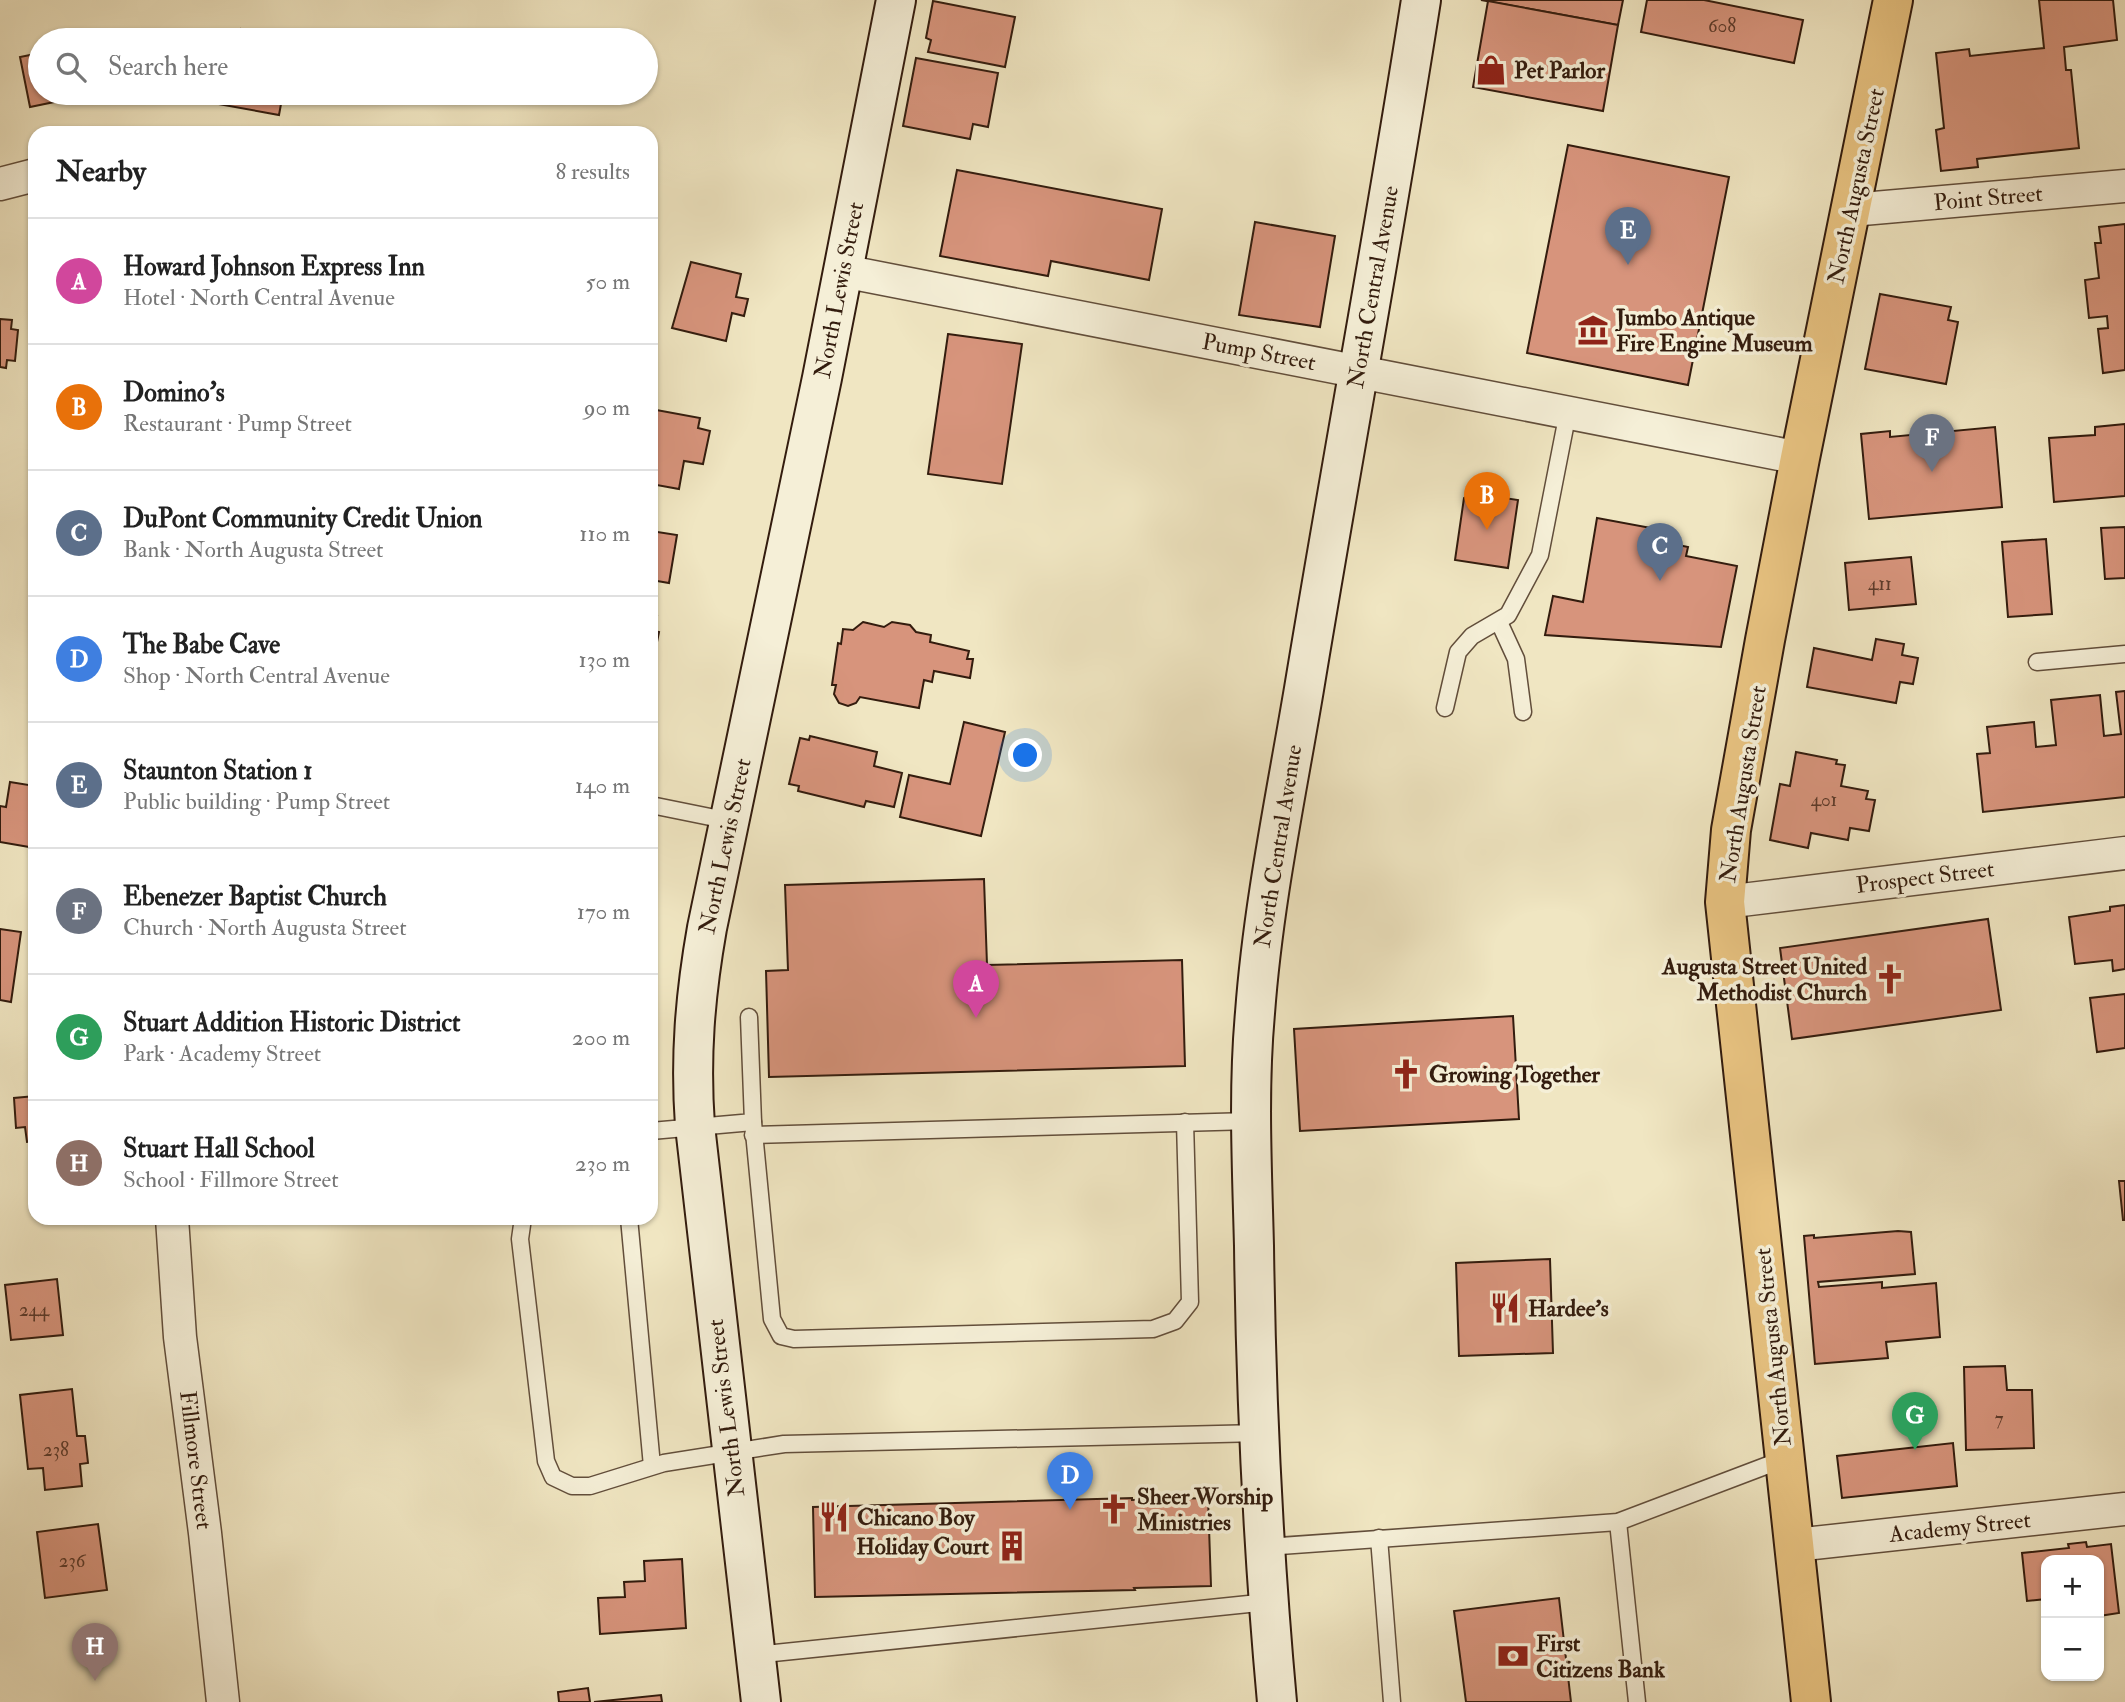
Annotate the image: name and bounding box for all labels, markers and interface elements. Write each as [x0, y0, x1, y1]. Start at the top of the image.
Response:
house number: 608 [1708, 14, 1736, 38]
search box [28, 28, 658, 105]
icon: search [52, 48, 90, 86]
text: Search here [108, 51, 228, 83]
shop icon: Pet Parlor [1474, 53, 1508, 87]
place label: Pet Parlor [1514, 56, 1605, 85]
street label: North Augusta Street [1821, 86, 1891, 286]
text: Nearby [56, 153, 146, 190]
text: 8 results [555, 157, 630, 186]
street label: Point Street [1932, 179, 2044, 217]
street label: North Central Avenue [1341, 183, 1405, 390]
street label: North Lewis Street [808, 199, 870, 381]
pin: E [1605, 207, 1651, 265]
text: Howard Johnson Express Inn [123, 251, 425, 283]
text: A [72, 267, 86, 296]
text: 50 m [586, 267, 630, 296]
text: Hotel · North Central Avenue [123, 283, 395, 312]
place label: Jumbo Antique Fire Engine Museum [1615, 303, 1813, 359]
museum icon: Jumbo Antique Fire Engine Museum [1576, 313, 1610, 347]
street label: Pump Street [1200, 327, 1318, 378]
text: Domino's [123, 377, 225, 409]
text: B [71, 393, 87, 422]
text: 90 m [584, 393, 630, 422]
text: Restaurant · Pump Street [123, 409, 352, 438]
pin: F [1909, 414, 1955, 472]
pin: B [1464, 472, 1510, 530]
text: DuPont Community Credit Union [123, 503, 482, 535]
text: C [71, 519, 87, 548]
text: 110 m [579, 519, 630, 548]
pin: C [1637, 523, 1683, 581]
text: Bank · North Augusta Street [123, 535, 384, 564]
house number: 411 [1868, 572, 1892, 596]
text: The Babe Cave [123, 629, 280, 661]
text: D [70, 645, 88, 674]
text: 130 m [578, 645, 630, 674]
text: Shop · North Central Avenue [123, 661, 390, 690]
street label: North Augusta Street [1713, 683, 1773, 885]
your location [1008, 738, 1042, 772]
street label: North Central Avenue [1248, 742, 1308, 950]
text: Staunton Station 1 [123, 755, 313, 787]
street label: North Lewis Street [692, 756, 758, 936]
text: E [71, 771, 87, 800]
text: 140 m [575, 771, 630, 800]
text: Public building · Pump Street [123, 787, 390, 816]
house number: 401 [1811, 788, 1837, 812]
street label: Prospect Street [1854, 854, 1996, 901]
text: Ebenezer Baptist Church [123, 881, 387, 913]
text: F [72, 897, 86, 926]
text: 170 m [577, 897, 630, 926]
text: Church · North Augusta Street [123, 913, 407, 942]
place label: Augusta Street United Methodist Church [1661, 952, 1868, 1007]
pin: A [953, 960, 999, 1018]
church icon: Augusta Street United Methodist Church [1873, 962, 1907, 996]
text: Stuart Addition Historic District [123, 1007, 460, 1039]
text: G [69, 1023, 89, 1052]
text: 200 m [572, 1023, 630, 1052]
text: Park · Academy Street [123, 1039, 321, 1068]
church icon: Growing Together [1389, 1057, 1423, 1091]
place label: Growing Together [1429, 1060, 1600, 1090]
text: Stuart Hall School [123, 1133, 315, 1165]
text: H [70, 1149, 88, 1178]
text: 230 m [575, 1149, 630, 1178]
text: School · Fillmore Street [123, 1165, 339, 1194]
street label: North Augusta Street [1748, 1247, 1798, 1447]
restaurant icon: Hardee's [1488, 1291, 1522, 1325]
place label: Hardee's [1528, 1294, 1609, 1323]
house number: 244 [19, 1298, 50, 1322]
street label: North Lewis Street [701, 1318, 751, 1498]
street label: Fillmore Street [173, 1389, 219, 1531]
pin: G [1892, 1392, 1938, 1450]
house number: 7 [1995, 1407, 2004, 1431]
house number: 238 [43, 1438, 69, 1462]
pin: D [1047, 1452, 1093, 1510]
place label: Sheer Worship Ministries [1136, 1482, 1273, 1537]
church icon: Sheer Worship Ministries [1097, 1492, 1131, 1526]
restaurant icon: Chicano Boy [817, 1500, 851, 1534]
place label: Chicano Boy [857, 1503, 975, 1533]
street label: Academy Street [1887, 1505, 2032, 1549]
building icon: Holiday Court [995, 1529, 1029, 1563]
place label: Holiday Court [856, 1532, 990, 1562]
house number: 236 [59, 1549, 87, 1573]
map controls [2041, 1555, 2104, 1681]
button: + [2041, 1555, 2104, 1618]
button: − [2041, 1618, 2104, 1681]
pin: H [72, 1623, 118, 1681]
place label: First Citizens Bank [1536, 1629, 1666, 1684]
bank icon: First Citizens Bank [1496, 1639, 1530, 1673]

